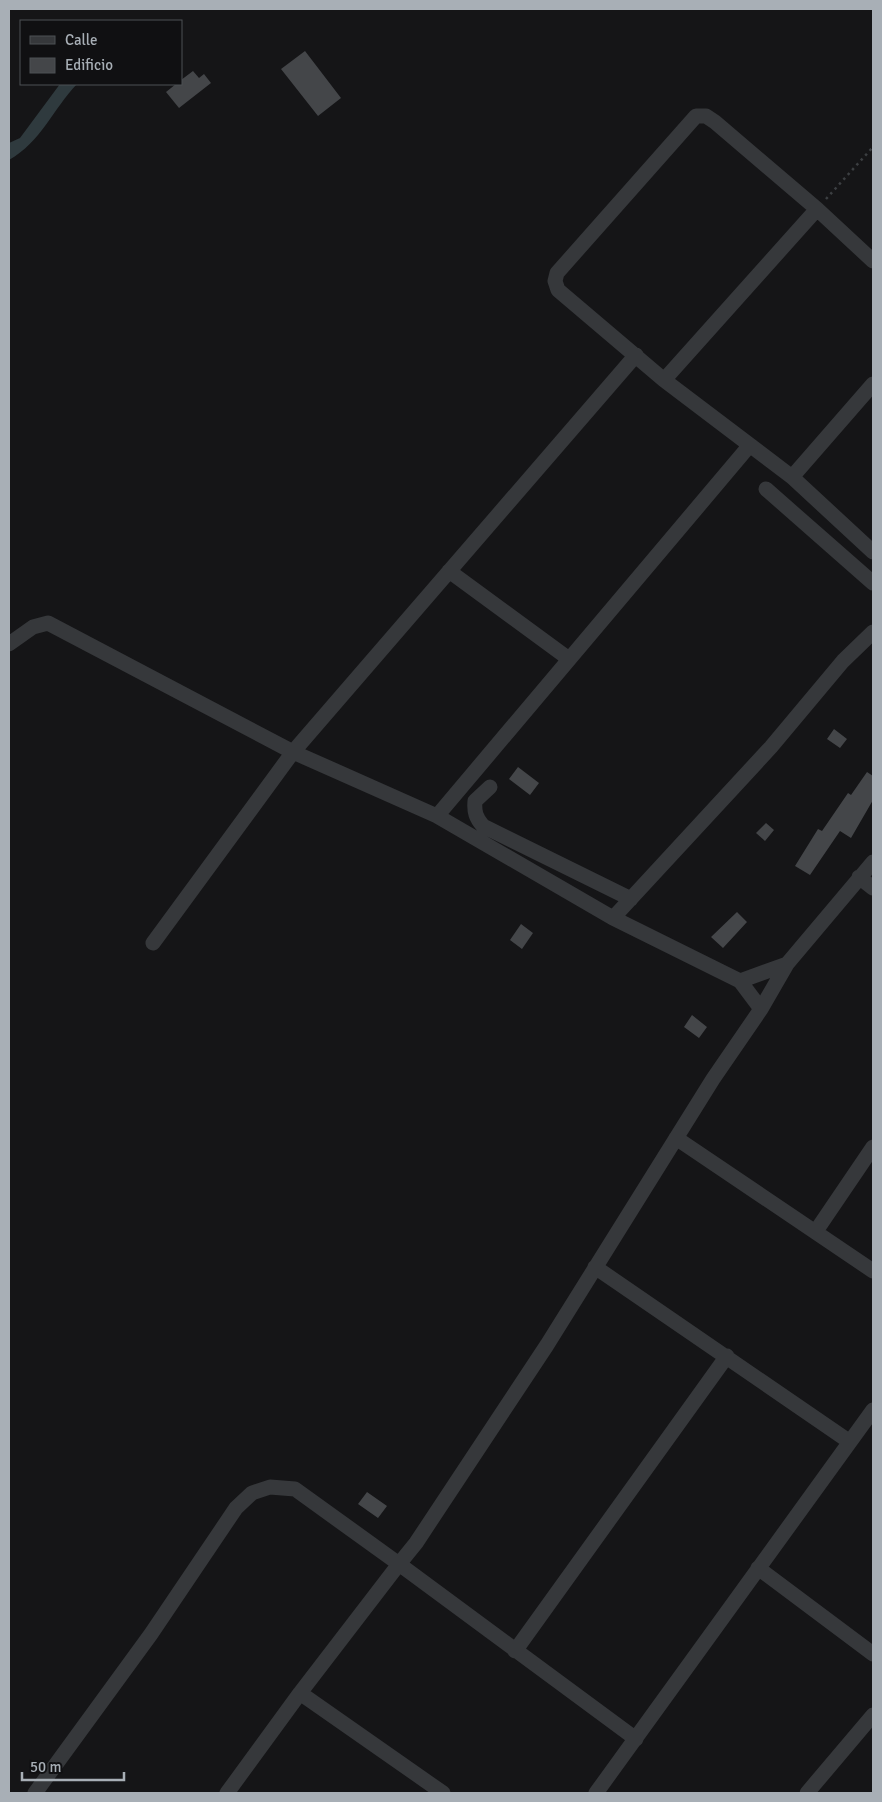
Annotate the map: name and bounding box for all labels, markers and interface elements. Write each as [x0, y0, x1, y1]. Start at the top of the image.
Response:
legend [20, 20, 182, 85]
text: Calle [65, 31, 98, 49]
text: Edificio [65, 56, 113, 74]
scale bar [22, 1750, 125, 1782]
text: 50 m [30, 1758, 61, 1776]

